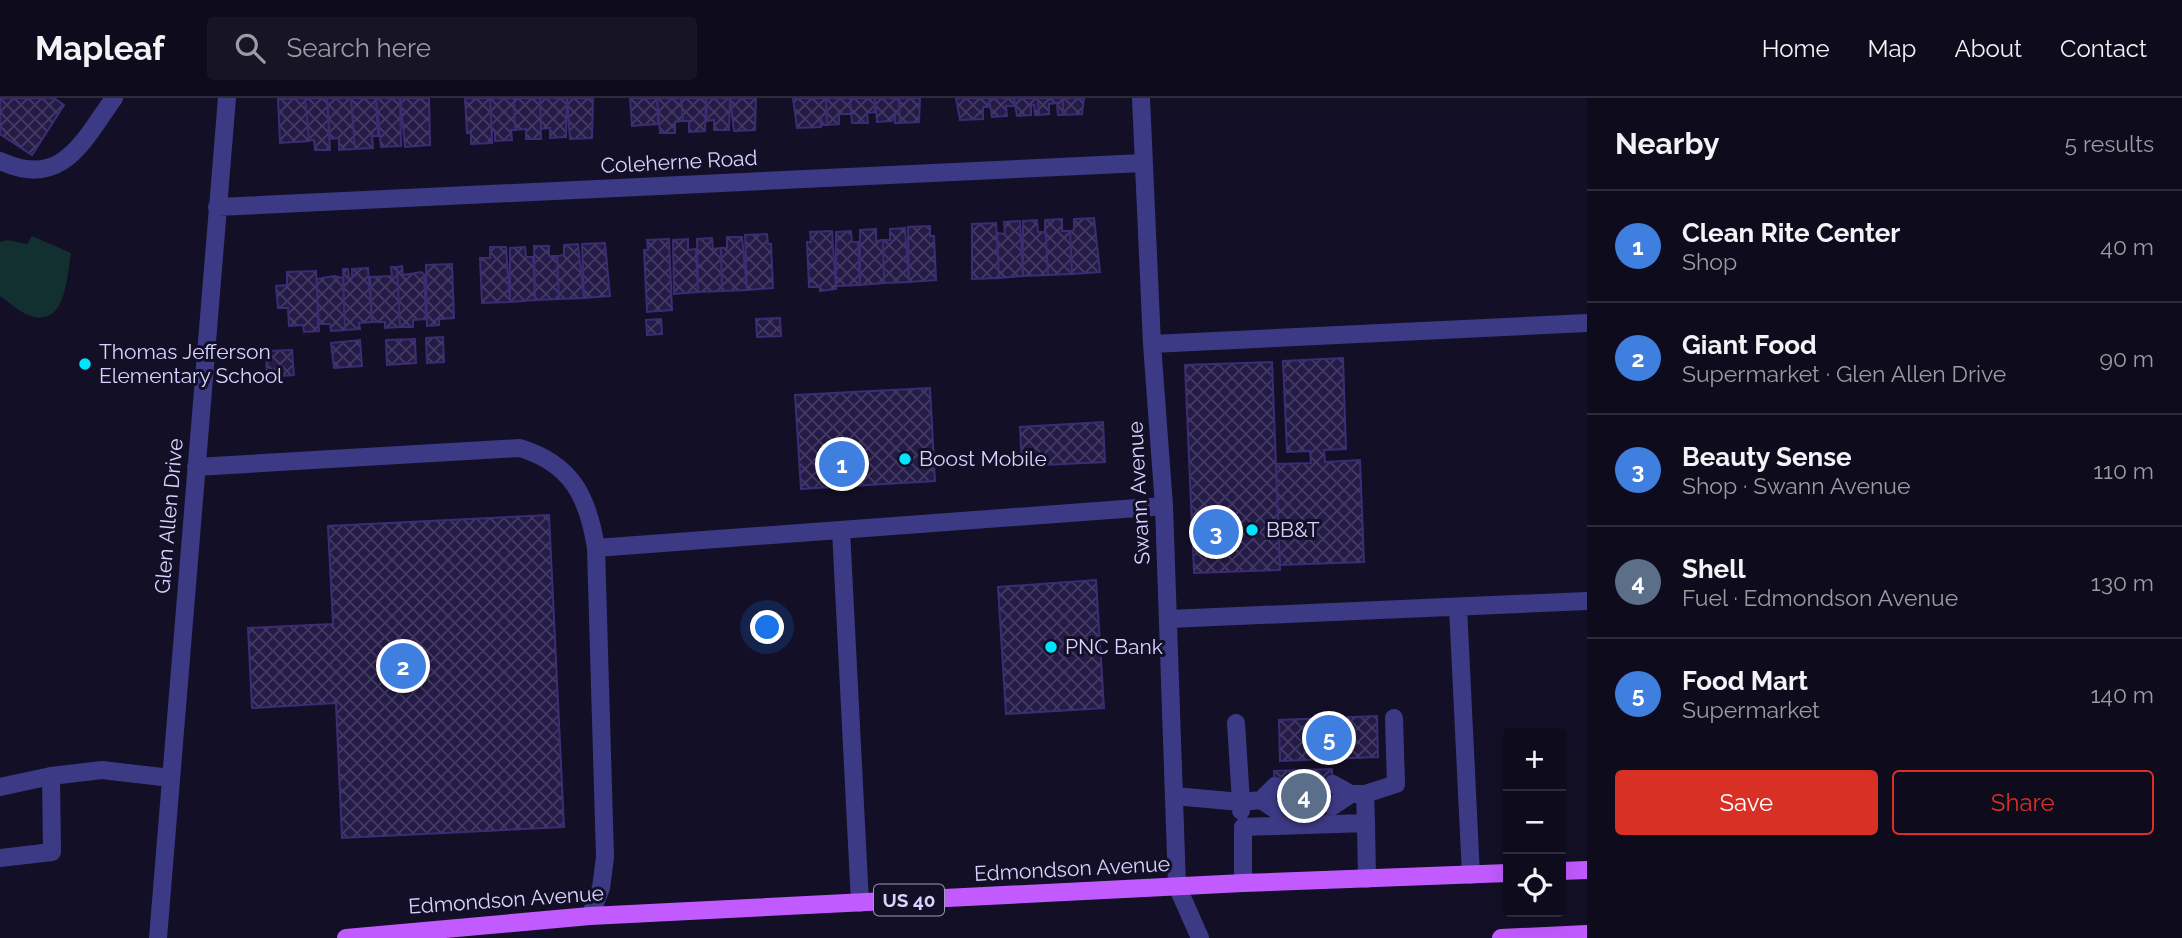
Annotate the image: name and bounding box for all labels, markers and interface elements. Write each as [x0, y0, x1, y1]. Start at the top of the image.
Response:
search box [207, 17, 697, 80]
text: Mapleaf [35, 29, 165, 68]
icon: search [231, 29, 269, 67]
text: Search here [287, 33, 431, 63]
text: Home [1762, 34, 1830, 63]
text: Map [1868, 34, 1916, 63]
text: About [1954, 34, 2022, 63]
text: Contact [2060, 34, 2147, 63]
text: Nearby [1615, 126, 1719, 161]
text: 5 results [2065, 130, 2154, 157]
street label: Coleherne Road [600, 145, 758, 178]
text: Clean Rite Center [1682, 218, 1900, 248]
text: 1 [1632, 233, 1644, 260]
text: 40 m [2100, 233, 2154, 260]
text: Shop [1682, 248, 1737, 275]
text: Giant Food [1682, 330, 1817, 360]
place label: Thomas Jefferson Elementary School [99, 339, 283, 388]
text: 2 [1632, 345, 1644, 372]
text: 90 m [2099, 345, 2154, 372]
marker: Thomas Jefferson Elementary School [77, 356, 93, 372]
text: Supermarket · Glen Allen Drive [1682, 360, 2006, 387]
street label: Swann Avenue [1122, 421, 1155, 565]
street label: Glen Allen Drive [149, 437, 188, 595]
pin: 1 [819, 438, 865, 490]
text: Beauty Sense [1682, 442, 1852, 472]
place label: Boost Mobile [919, 446, 1047, 471]
marker: Boost Mobile [897, 451, 913, 467]
text: 3 [1632, 457, 1644, 484]
text: 110 m [2093, 457, 2154, 484]
text: Shop · Swann Avenue [1682, 472, 1911, 499]
pin: 3 [1193, 506, 1239, 558]
place label: BB&T [1266, 517, 1320, 542]
marker: BB&T [1244, 522, 1260, 538]
text: Shell [1682, 554, 1746, 584]
text: 4 [1631, 569, 1645, 596]
text: 130 m [2091, 569, 2154, 596]
text: Fuel · Edmondson Avenue [1682, 584, 1958, 611]
your location [750, 610, 784, 644]
place label: PNC Bank [1065, 634, 1163, 659]
marker: PNC Bank [1043, 639, 1059, 655]
pin: 2 [380, 640, 426, 692]
text: Food Mart [1682, 666, 1808, 696]
text: 5 [1632, 681, 1644, 708]
text: 140 m [2091, 681, 2154, 708]
text: Supermarket [1682, 696, 1820, 723]
pin: 5 [1306, 712, 1352, 764]
map controls [1503, 728, 1566, 917]
button: + [1503, 728, 1566, 791]
pin: 4 [1281, 770, 1327, 822]
button: Save [1615, 770, 1878, 835]
button: Share [1892, 770, 2154, 835]
button: − [1503, 791, 1566, 854]
street label: Edmondson Avenue [973, 851, 1170, 886]
button: locate [1503, 854, 1566, 917]
street label: Edmondson Avenue [407, 880, 605, 919]
road number: US 40 [874, 884, 944, 916]

